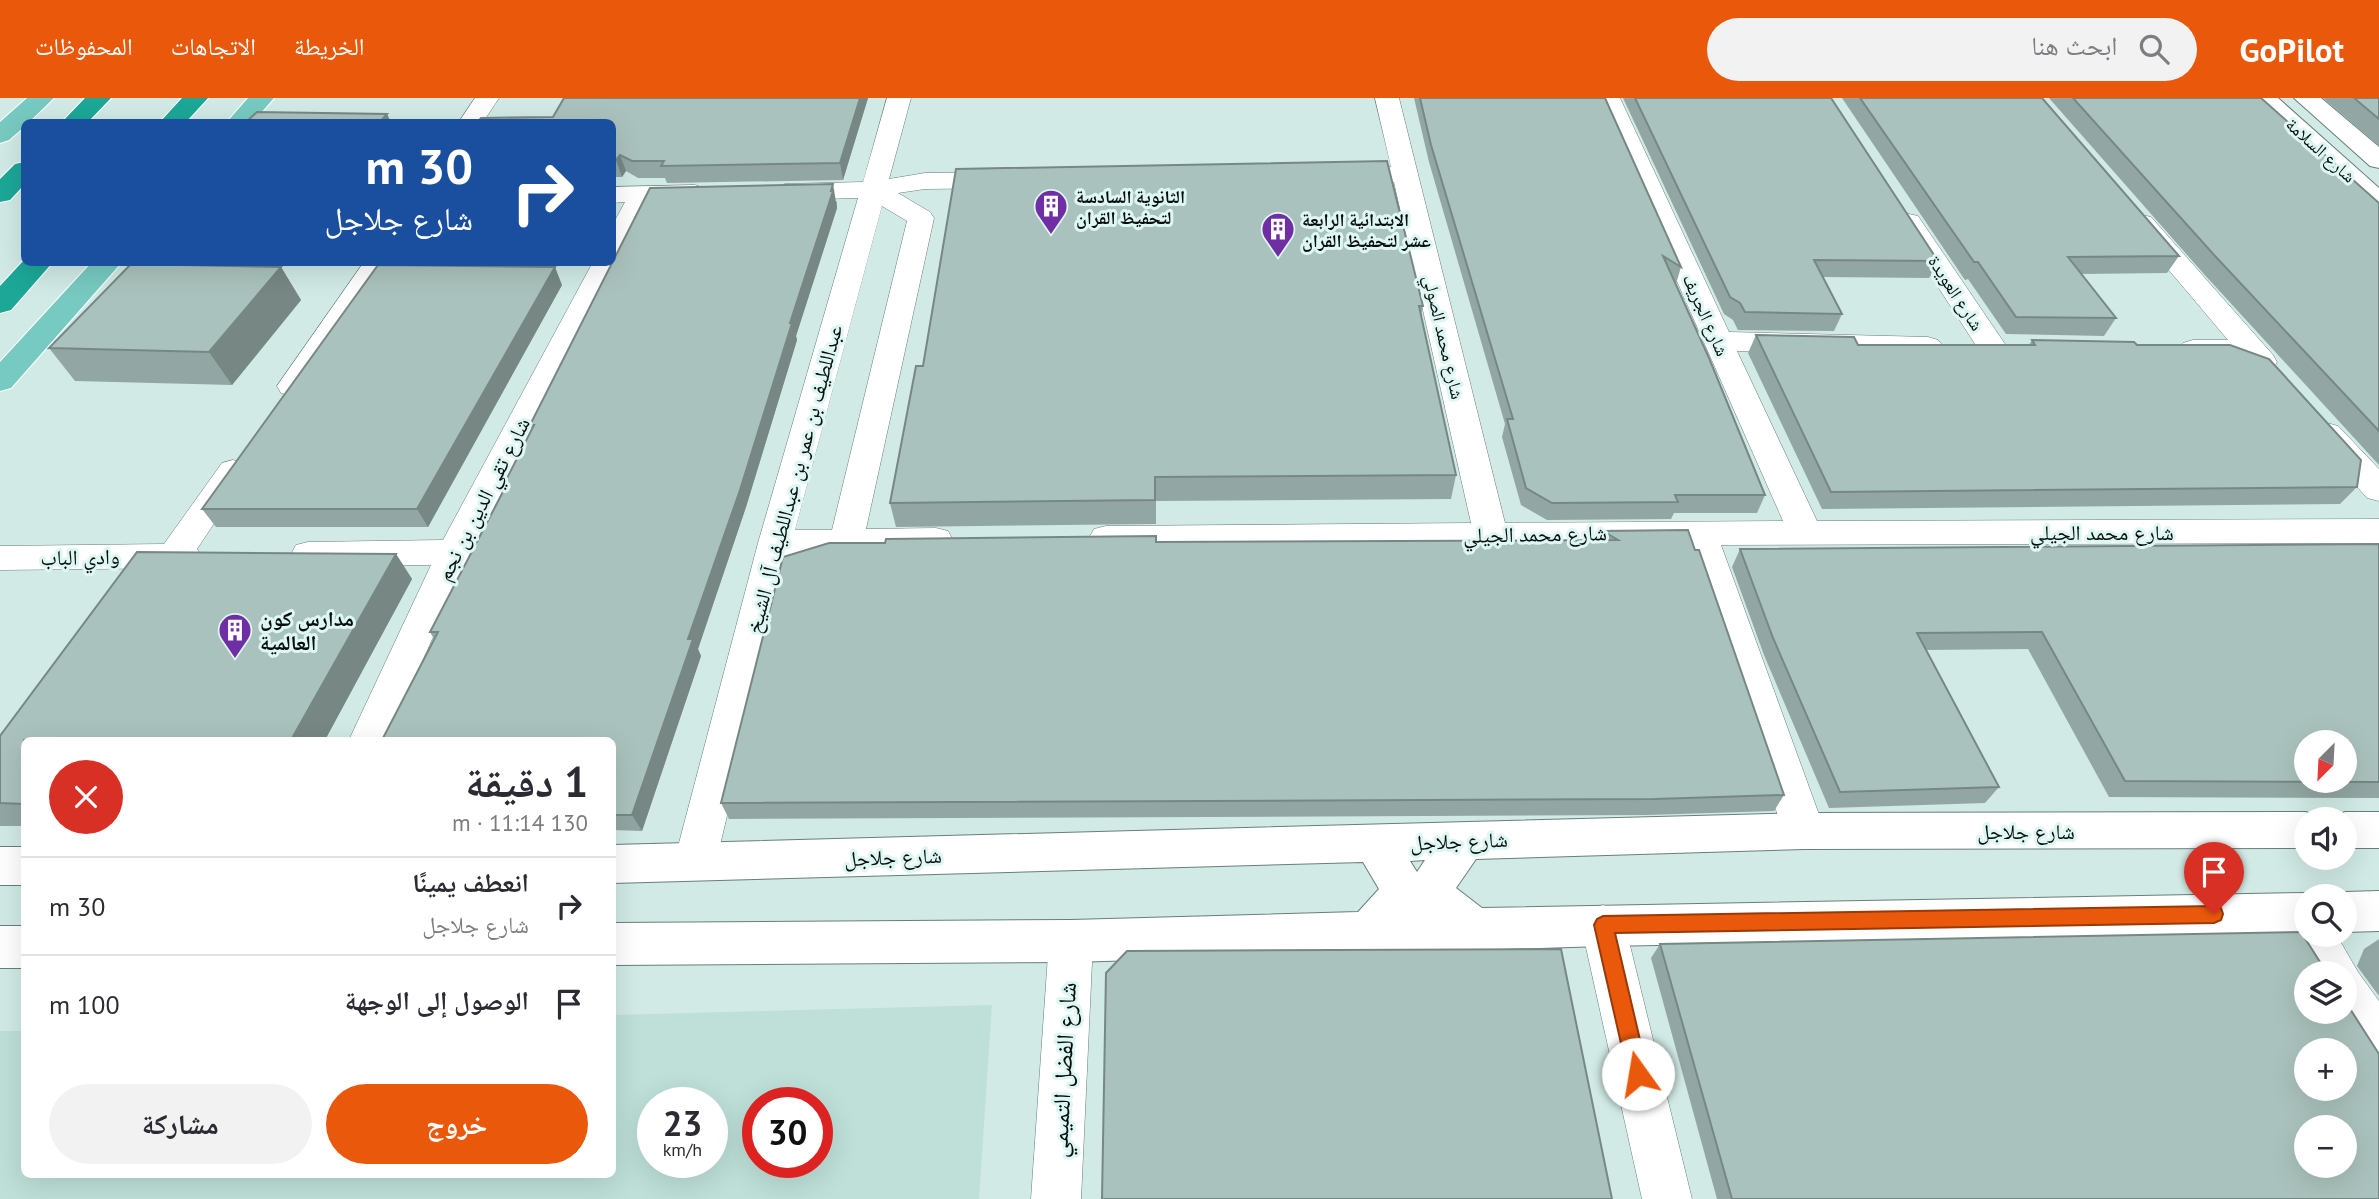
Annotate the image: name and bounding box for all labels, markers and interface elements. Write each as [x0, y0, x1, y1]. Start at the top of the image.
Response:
search box [1707, 18, 2197, 81]
text: GoPilot [2239, 28, 2344, 71]
text: ابحث هنا [2031, 29, 2117, 62]
icon: search [2135, 30, 2173, 68]
text: المحفوظات [35, 31, 133, 62]
text: الاتجاهات [171, 31, 256, 62]
text: الخريطة [294, 31, 365, 62]
street label: شارع السلامة [2281, 113, 2361, 187]
text: 30 m [366, 134, 473, 198]
icon: right [497, 147, 588, 238]
place label: الثانوية السادسة لتحفيظ القران [1076, 185, 1185, 229]
building icon: الثانوية السادسة لتحفيظ القران [1032, 187, 1070, 236]
text: شارع جلاجل [324, 197, 473, 239]
place label: الابتدائية الرابعة عشر لتحفيظ القران [1302, 208, 1431, 252]
building icon: الابتدائية الرابعة عشر لتحفيظ القران [1259, 210, 1297, 259]
street label: شارع العويدة [1923, 251, 1989, 335]
street label: شارع الجريف [1678, 270, 1734, 360]
street label: شارع محمد الصولي [1415, 273, 1469, 402]
street label: عبداللطيف بن عمر بن عبداللطيف آل الشيخ [740, 321, 848, 636]
street label: شارع تقي الدين بن نجم [430, 413, 539, 587]
street label: شارع محمد الجيلي [1463, 519, 1607, 552]
street label: شارع محمد الجيلي [2030, 519, 2174, 549]
street label: وادي الباب [40, 543, 120, 575]
place label: مدارس كون العالمية [260, 605, 354, 656]
building icon: مدارس كون العالمية [216, 611, 254, 660]
north arrow [2294, 730, 2357, 793]
map controls [2294, 730, 2357, 1178]
text: 1 دقيقة [465, 754, 588, 809]
button: close [49, 760, 123, 834]
button: sound [2294, 807, 2357, 870]
text: 130 m · 11:14 [452, 808, 588, 837]
street label: شارع جلاجل [1977, 818, 2075, 845]
street label: شارع جلاجل [1410, 826, 1508, 856]
street label: شارع جلاجل [844, 842, 942, 872]
pin [2184, 842, 2244, 914]
icon: arrive [2195, 853, 2233, 891]
text: انعطف يمينًا [412, 866, 529, 899]
button: search [2294, 884, 2357, 947]
icon: right [550, 887, 588, 925]
text: 30 m [49, 890, 105, 923]
text: شارع جلاجل [422, 910, 529, 939]
button: layers [2294, 961, 2357, 1024]
street label: شارع الفضل التميمي [1043, 981, 1087, 1159]
text: الوصول إلى الوجهة [345, 984, 529, 1017]
icon: arrive [550, 985, 588, 1023]
text: 100 m [49, 988, 120, 1021]
position arrow [1601, 1037, 1675, 1111]
button: + [2294, 1038, 2357, 1101]
button: مشاركة [49, 1084, 312, 1164]
button: خروج [326, 1084, 588, 1164]
speed limit sign: 30 [742, 1087, 833, 1178]
text: 23 [663, 1100, 702, 1146]
button: − [2294, 1115, 2357, 1178]
text: km/h [663, 1138, 702, 1161]

